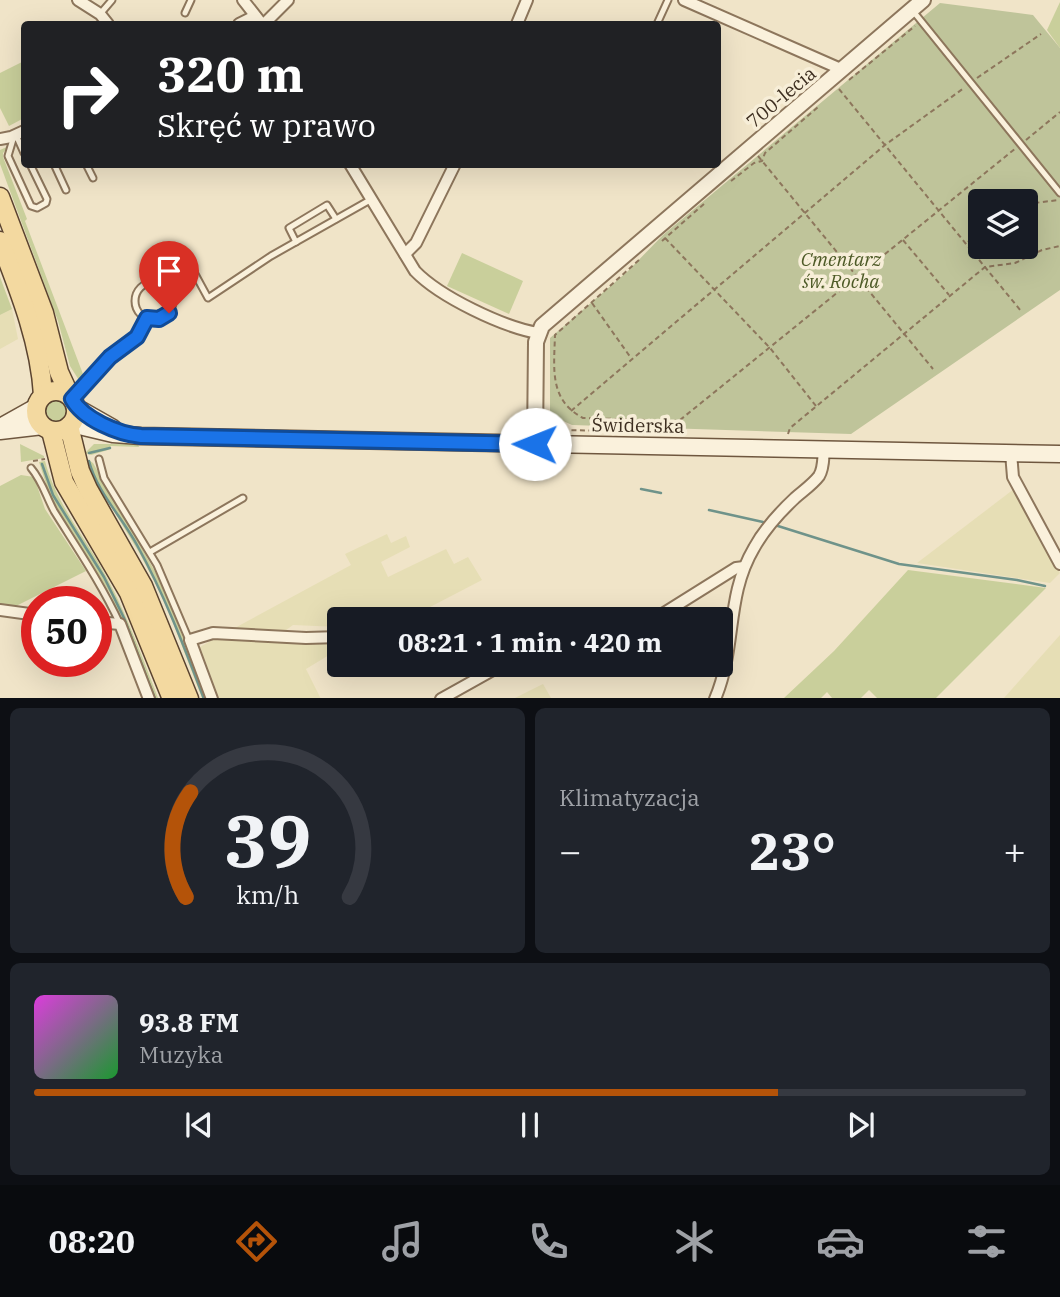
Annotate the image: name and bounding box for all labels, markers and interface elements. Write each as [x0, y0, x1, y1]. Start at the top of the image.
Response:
text: 320 m [157, 42, 304, 105]
icon: right [42, 49, 133, 140]
street label: 700-lecia [741, 61, 821, 133]
text: Skręć w prawo [157, 104, 376, 146]
map controls [968, 189, 1038, 259]
button: layers [968, 189, 1038, 259]
pin [139, 241, 199, 313]
park label: Cmentarz św. Rocha [801, 247, 882, 293]
icon: arrive [150, 252, 188, 290]
position arrow [498, 407, 572, 481]
street label: Świderska [591, 412, 685, 438]
speed limit sign: 50 [21, 586, 112, 677]
text: 08:21 · 1 min · 420 m [398, 625, 662, 659]
text: Klimatyzacja [559, 782, 700, 812]
text: 39 [224, 792, 311, 887]
text: 23° [749, 817, 836, 884]
text: − [559, 826, 582, 875]
text: + [1003, 826, 1026, 875]
text: km/h [236, 877, 299, 910]
text: 93.8 FM [139, 1005, 239, 1039]
text: Muzyka [139, 1039, 223, 1069]
icon: previous [180, 1106, 218, 1144]
icon: pause [511, 1106, 549, 1144]
icon: next [842, 1106, 880, 1144]
icon: directions [232, 1217, 281, 1266]
icon: music [378, 1217, 427, 1266]
icon: phone [524, 1217, 573, 1266]
icon: climate [670, 1217, 719, 1266]
icon: car [816, 1217, 865, 1266]
icon: filters [962, 1217, 1011, 1266]
text: 08:20 [49, 1220, 135, 1262]

